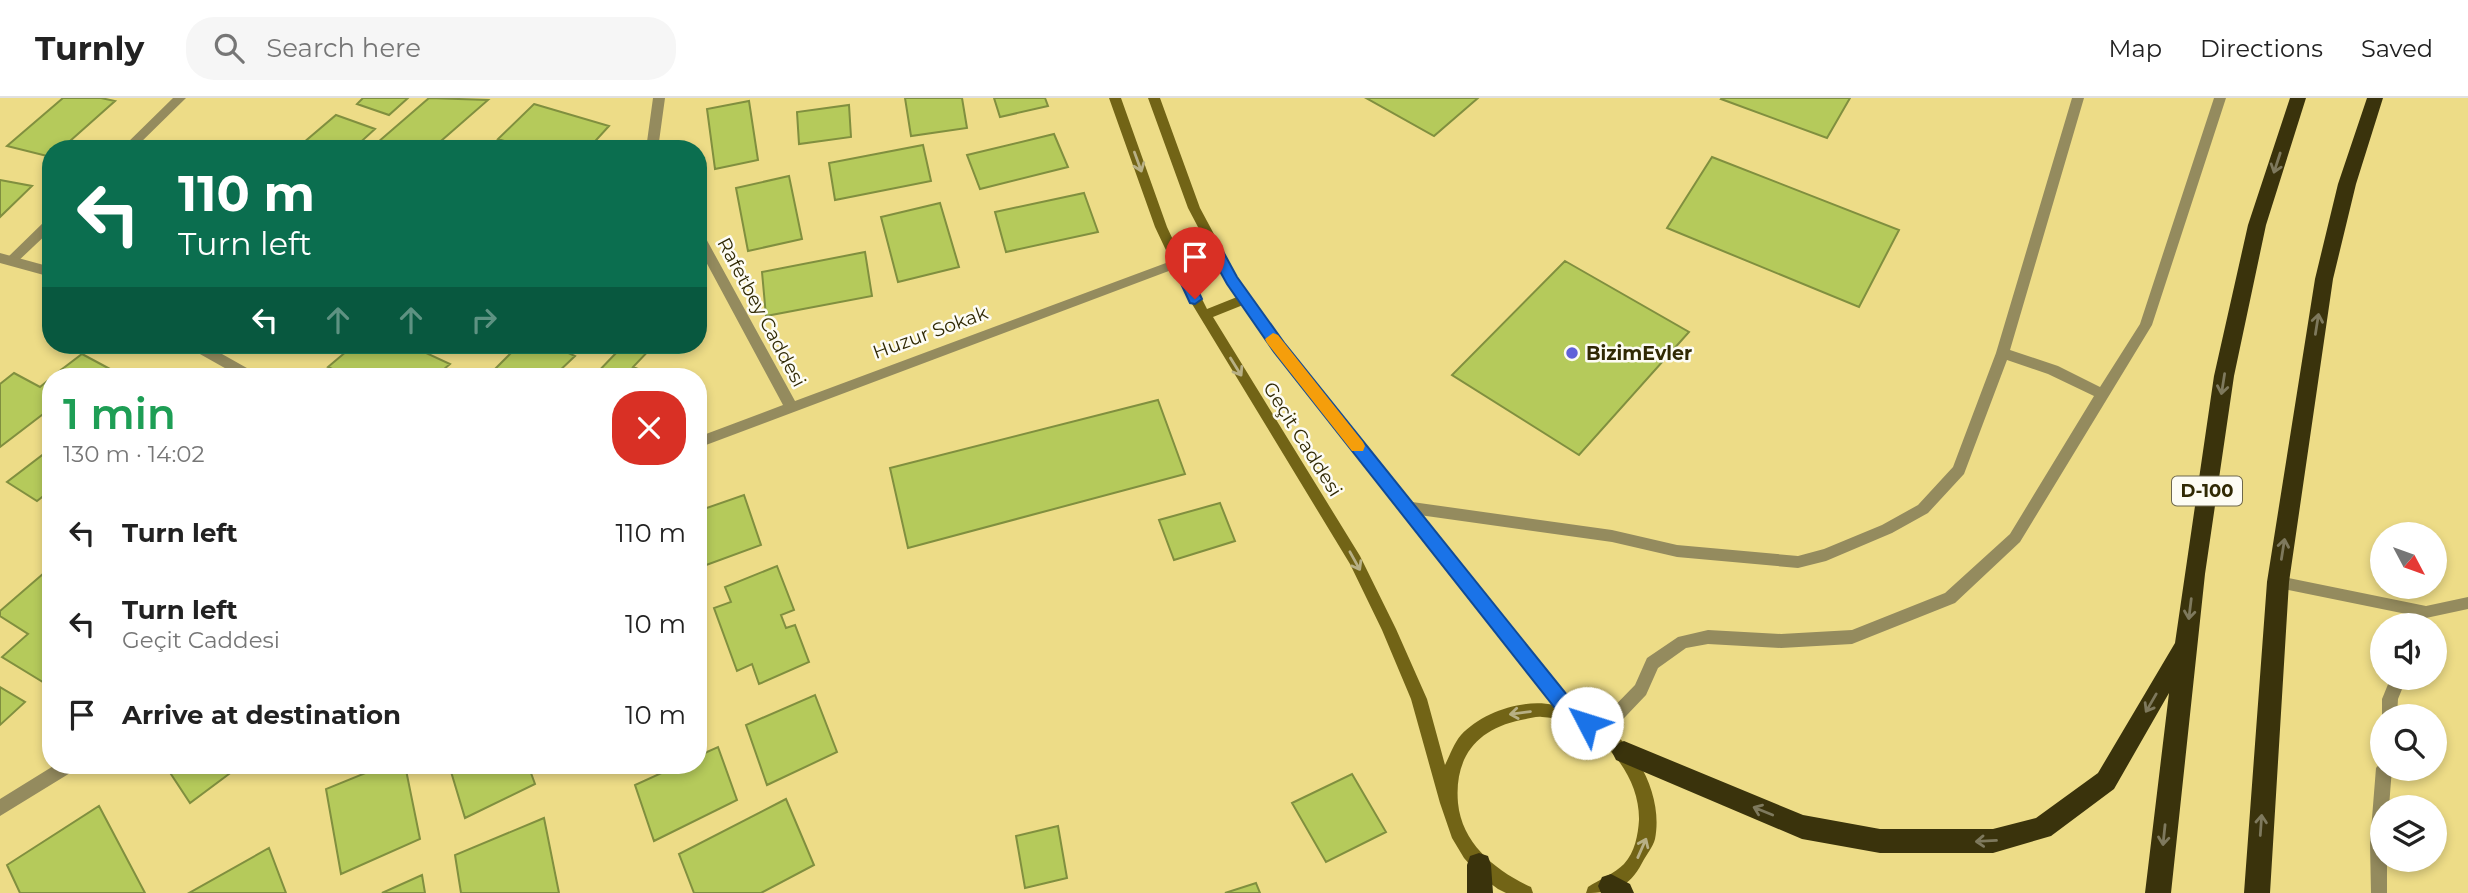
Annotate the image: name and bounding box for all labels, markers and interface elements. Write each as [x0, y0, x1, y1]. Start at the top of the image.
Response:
search box [186, 17, 676, 80]
text: Turnly [35, 28, 144, 68]
icon: search [210, 29, 248, 67]
text: Search here [266, 32, 421, 64]
text: Map [2109, 34, 2162, 63]
text: Directions [2200, 34, 2323, 63]
text: Saved [2361, 34, 2433, 63]
one-way arrow [1133, 151, 1145, 173]
one-way arrow [2270, 152, 2283, 174]
text: 110 m [178, 164, 315, 223]
icon: left [63, 168, 154, 259]
text: Turn left [178, 224, 312, 263]
pin [1165, 227, 1225, 299]
street label: Rafetbey Caddesi [712, 234, 811, 391]
icon: arrive [1176, 238, 1214, 276]
icon: left [246, 301, 284, 339]
icon: ahead [319, 301, 357, 339]
icon: ahead [392, 301, 430, 339]
icon: right [465, 301, 503, 339]
street label: Huzur Sokak [870, 301, 991, 364]
one-way arrow [2311, 314, 2324, 336]
place label: BizimEvler [1586, 342, 1692, 365]
marker: BizimEvler [1564, 345, 1580, 361]
one-way arrow [1228, 357, 1243, 376]
one-way arrow [2216, 372, 2229, 395]
street label: Geçit Caddesi [1258, 378, 1347, 501]
text: 1 min [63, 388, 176, 440]
button: close [612, 391, 686, 465]
text: 130 m · 14:02 [63, 440, 205, 468]
road number: D-100 [2172, 477, 2242, 506]
icon: left [63, 514, 101, 552]
text: Turn left [122, 517, 238, 549]
text: 110 m [616, 517, 686, 549]
north arrow [2370, 522, 2446, 598]
map controls [2370, 522, 2447, 872]
one-way arrow [2277, 538, 2290, 561]
one-way arrow [1348, 550, 1362, 571]
text: Turn left [122, 594, 238, 626]
one-way arrow [2183, 597, 2196, 620]
icon: left [63, 605, 101, 643]
text: 10 m [625, 608, 686, 640]
button: sound [2370, 613, 2447, 690]
text: Geçit Caddesi [122, 626, 280, 654]
position arrow [1550, 686, 1624, 760]
one-way arrow [2144, 692, 2158, 712]
icon: arrive [63, 696, 101, 734]
text: Arrive at destination [122, 699, 401, 731]
text: 10 m [625, 699, 686, 731]
button: search [2370, 704, 2447, 781]
one-way arrow [1509, 706, 1532, 719]
button: layers [2370, 795, 2447, 872]
one-way arrow [1753, 804, 1774, 817]
one-way arrow [2255, 814, 2268, 837]
one-way arrow [2158, 823, 2171, 846]
one-way arrow [1975, 834, 1998, 847]
one-way arrow [1636, 838, 1649, 860]

